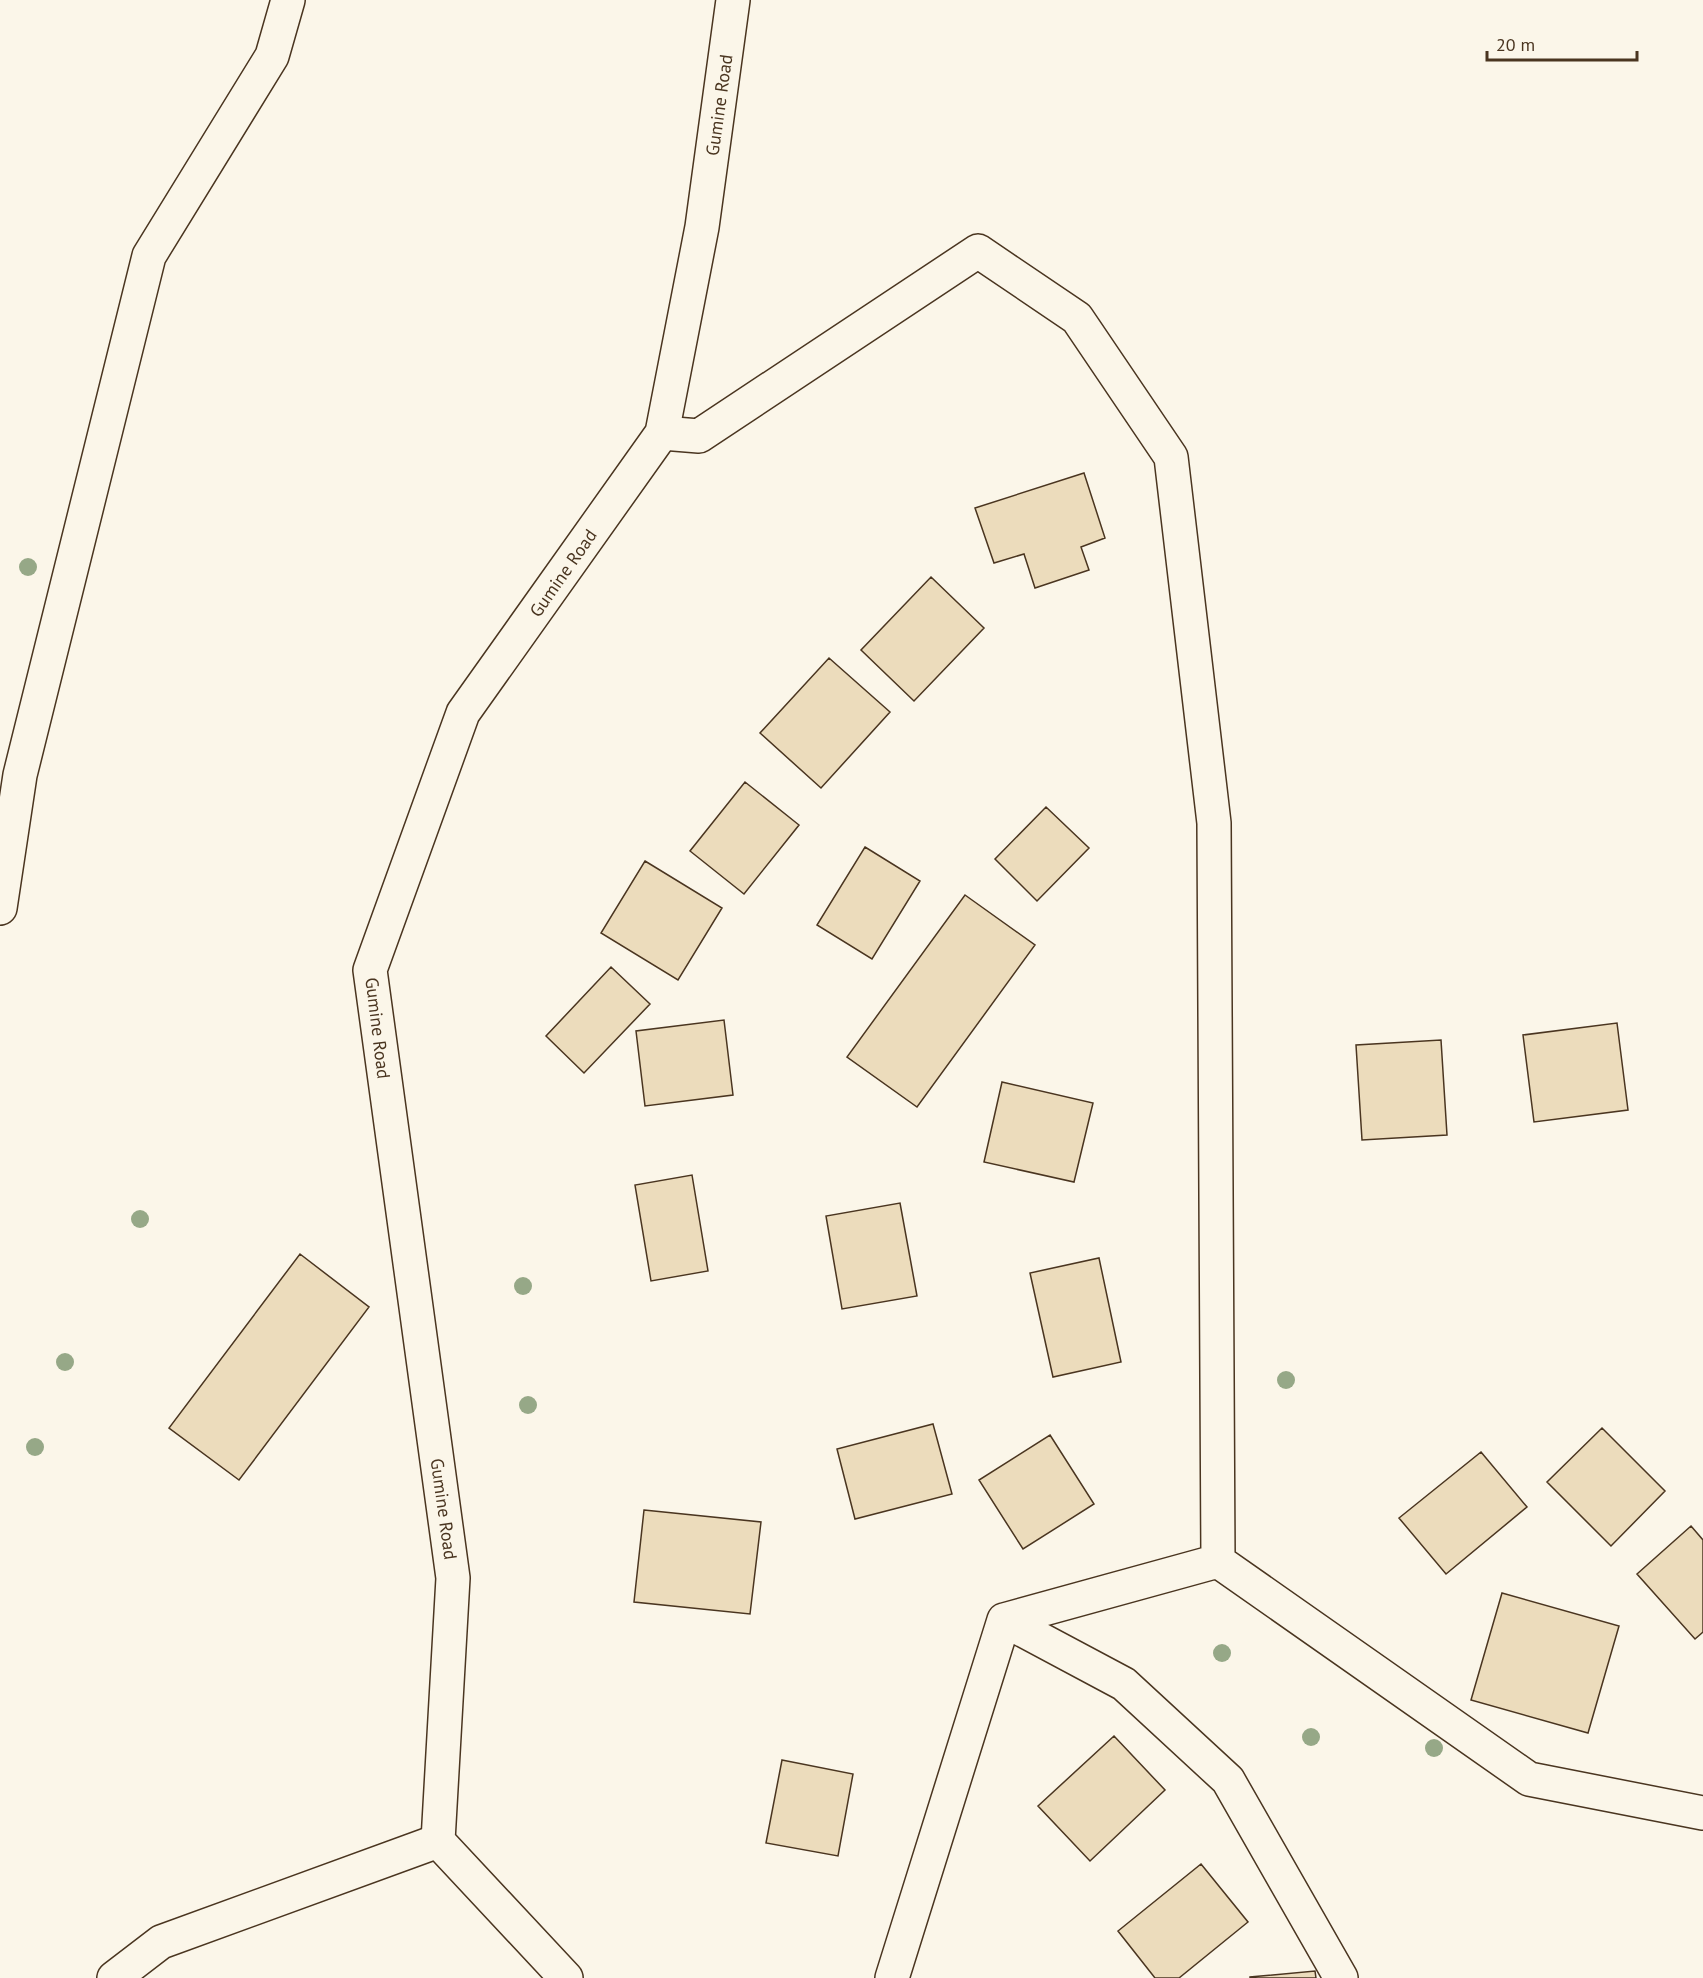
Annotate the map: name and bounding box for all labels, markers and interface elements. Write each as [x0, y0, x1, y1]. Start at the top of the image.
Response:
scale bar [1487, 24, 1637, 62]
text: 20 m [1496, 33, 1535, 56]
street label: Gumine Road [701, 53, 737, 157]
street label: Gumine Road [524, 525, 602, 621]
street label: Gumine Road [360, 976, 396, 1080]
street label: Gumine Road [426, 1457, 462, 1561]

